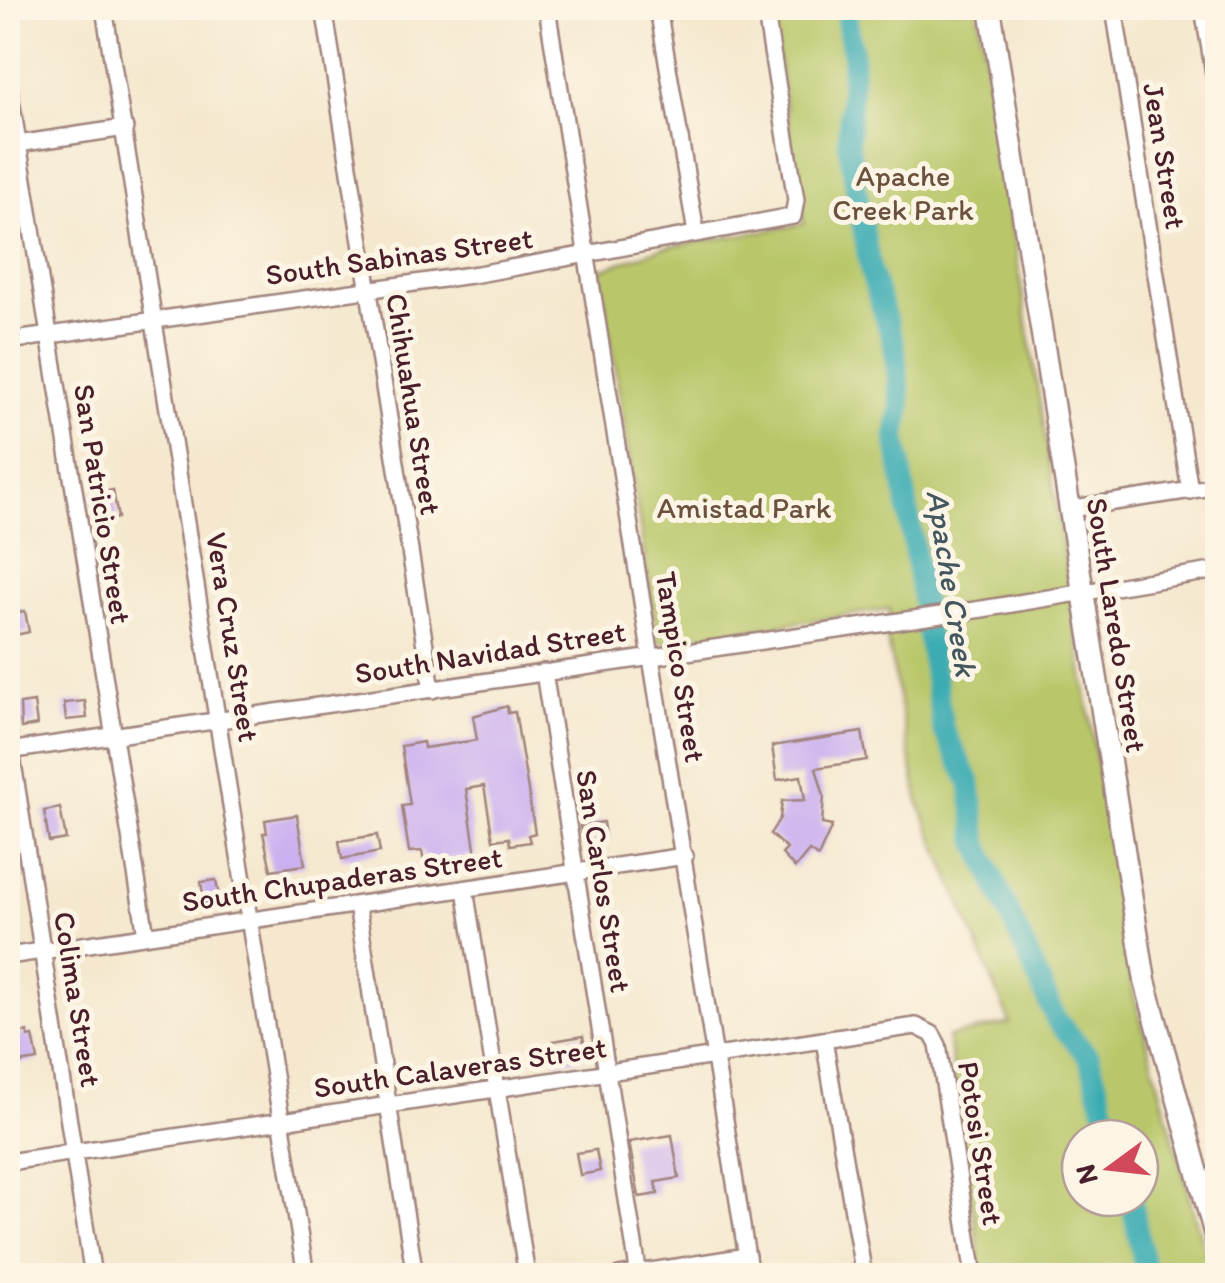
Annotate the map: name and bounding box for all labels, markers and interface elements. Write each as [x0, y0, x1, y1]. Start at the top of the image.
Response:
street label: Jean Street [1135, 80, 1195, 232]
park label: Apache Creek Park [832, 157, 974, 228]
street label: South Sabinas Street [263, 219, 535, 293]
street label: Chihuahua Street [378, 291, 450, 517]
street label: San Patricio Street [66, 381, 140, 627]
water label: Apache Creek [919, 487, 986, 680]
park label: Amistad Park [657, 489, 832, 526]
street label: South Laredo Street [1079, 495, 1155, 755]
street label: Vera Cruz Street [198, 530, 268, 744]
street label: Tampico Street [648, 569, 714, 765]
street label: South Navidad Street [352, 612, 628, 692]
street label: San Carlos Street [568, 767, 640, 995]
street label: South Chupaderas Street [179, 838, 505, 920]
street label: Colima Street [46, 909, 110, 1089]
street label: South Calaveras Street [311, 1028, 609, 1106]
street label: Potosi Street [950, 1058, 1012, 1228]
north arrow [1060, 1118, 1160, 1218]
text: N [1067, 1161, 1105, 1188]

